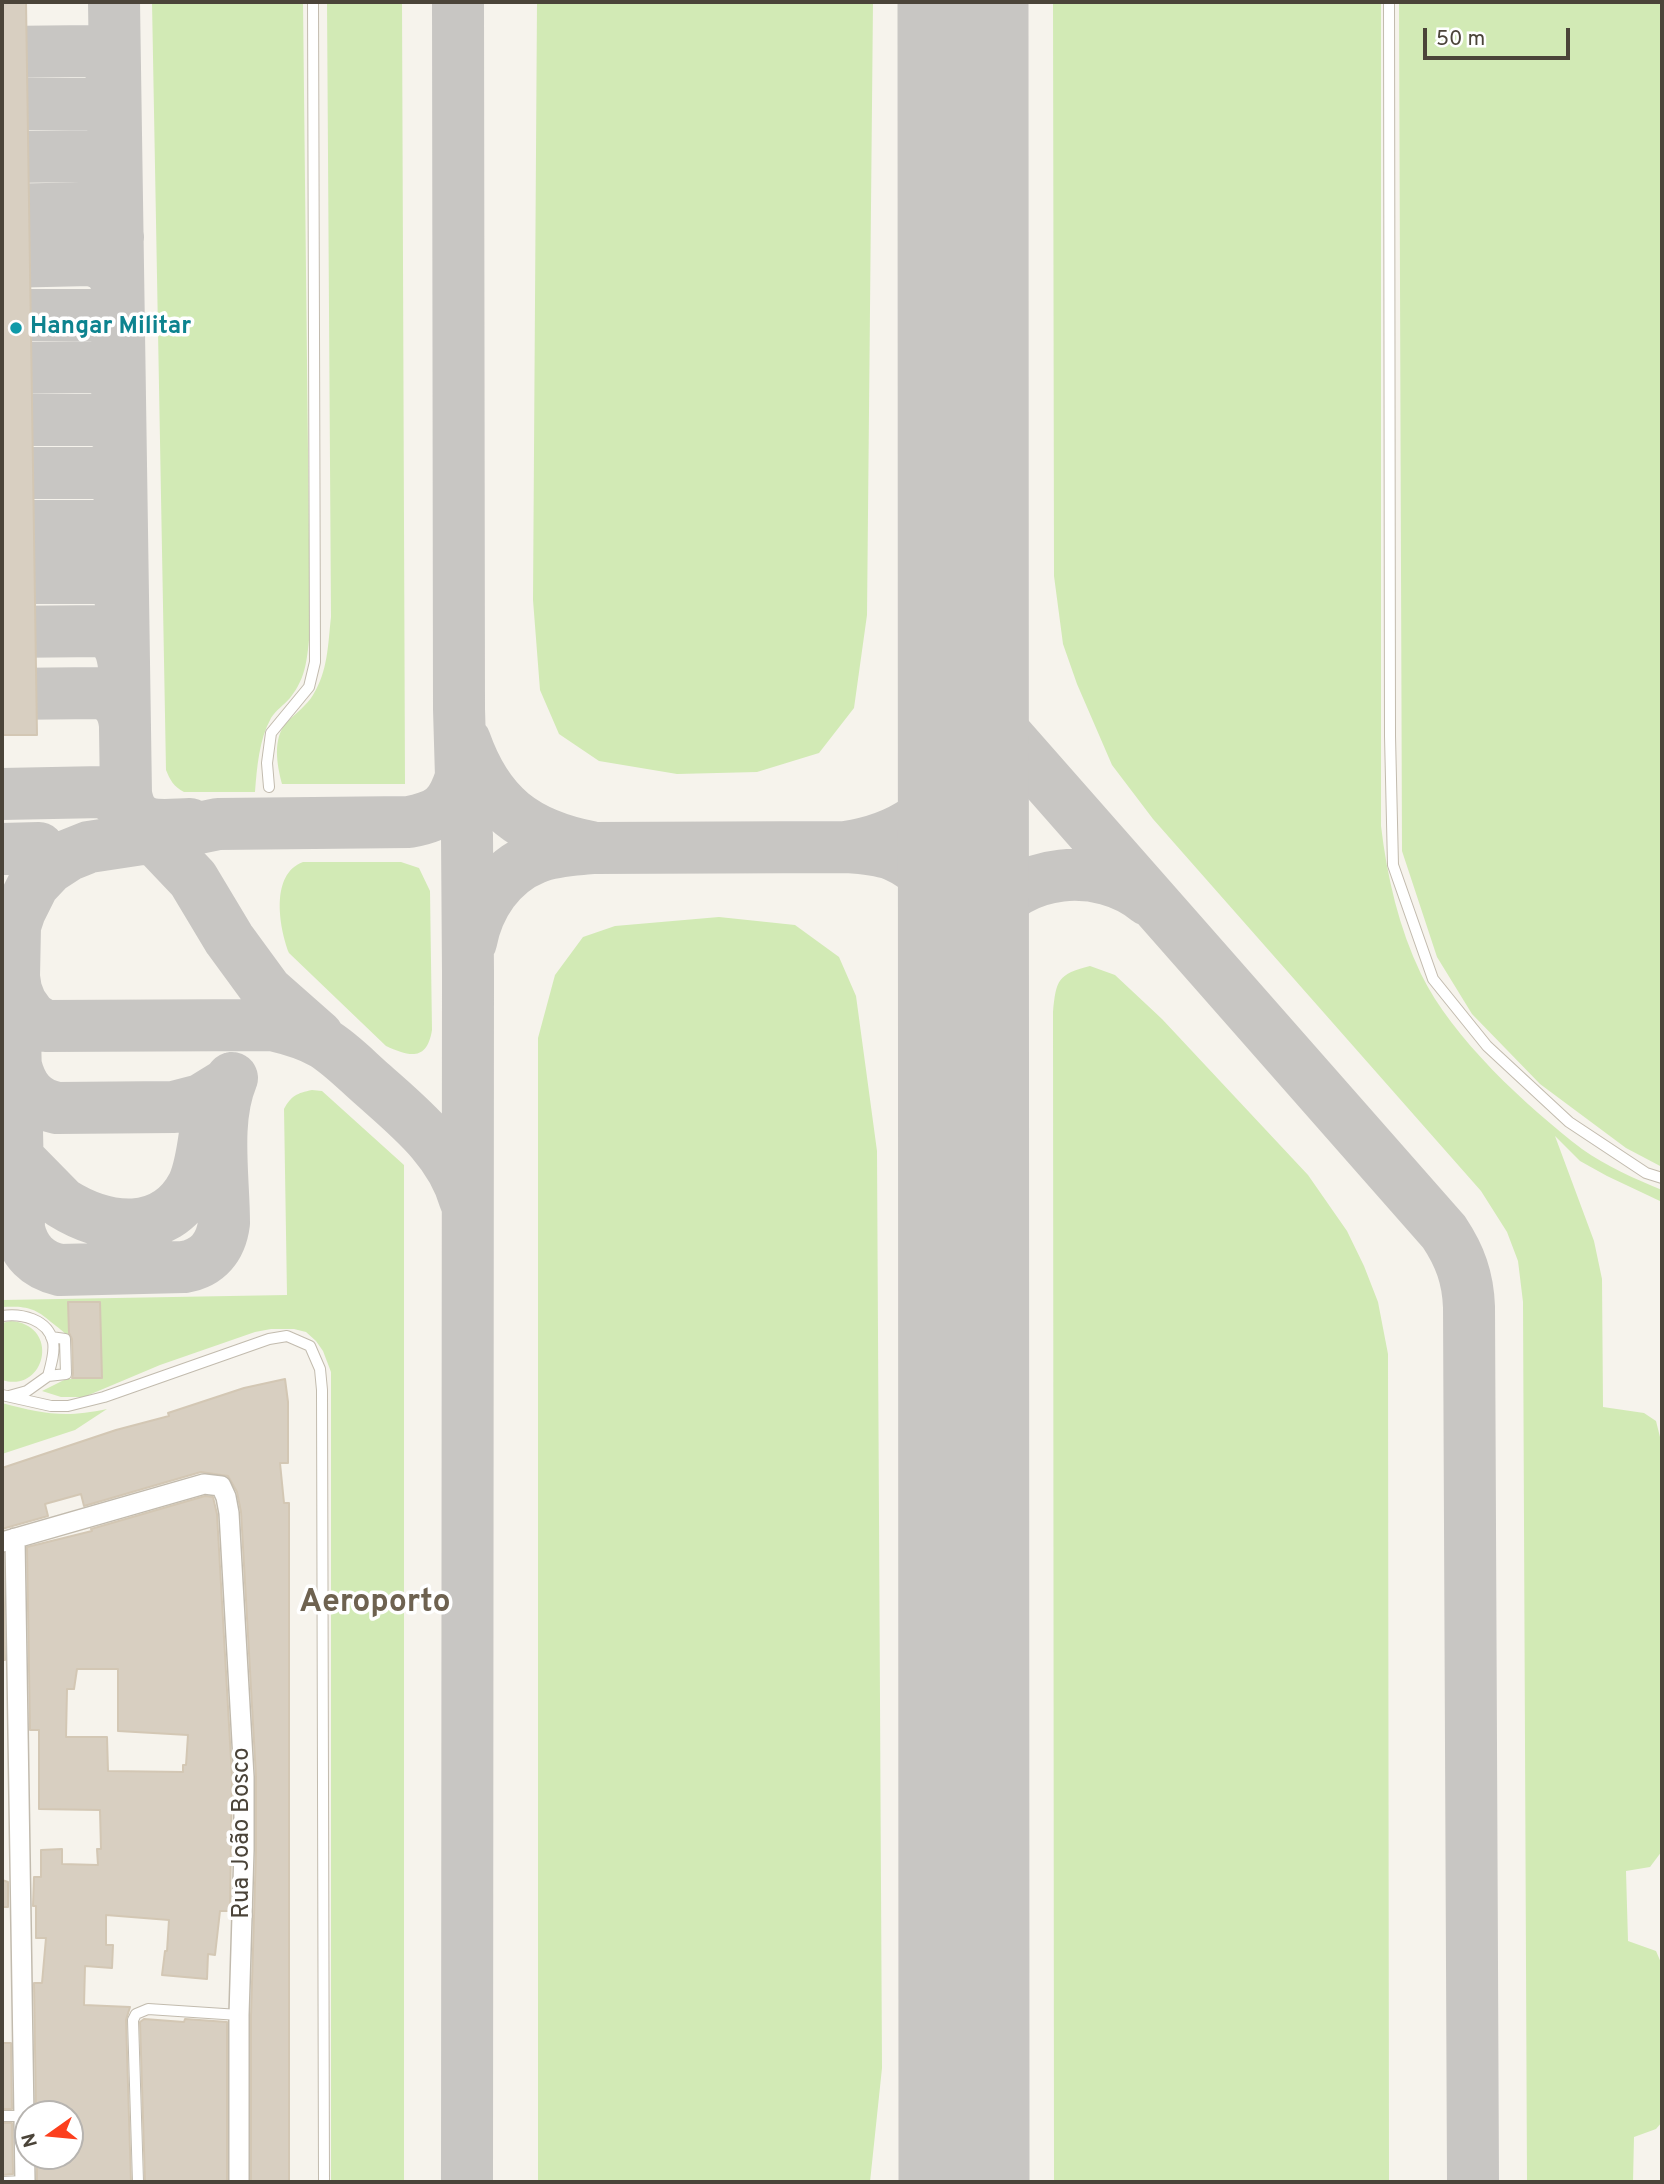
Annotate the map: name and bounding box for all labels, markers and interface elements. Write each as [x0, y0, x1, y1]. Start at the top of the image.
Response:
scale bar [1426, 14, 1573, 58]
text: 50 m [1436, 26, 1485, 53]
place label: Hangar Militar [30, 314, 191, 342]
marker: Hangar Militar [8, 320, 24, 336]
district label: Aeroporto [299, 1586, 451, 1624]
street label: Rua João Bosco [229, 1747, 257, 1919]
north arrow [14, 2100, 84, 2170]
text: N [17, 2130, 44, 2150]

